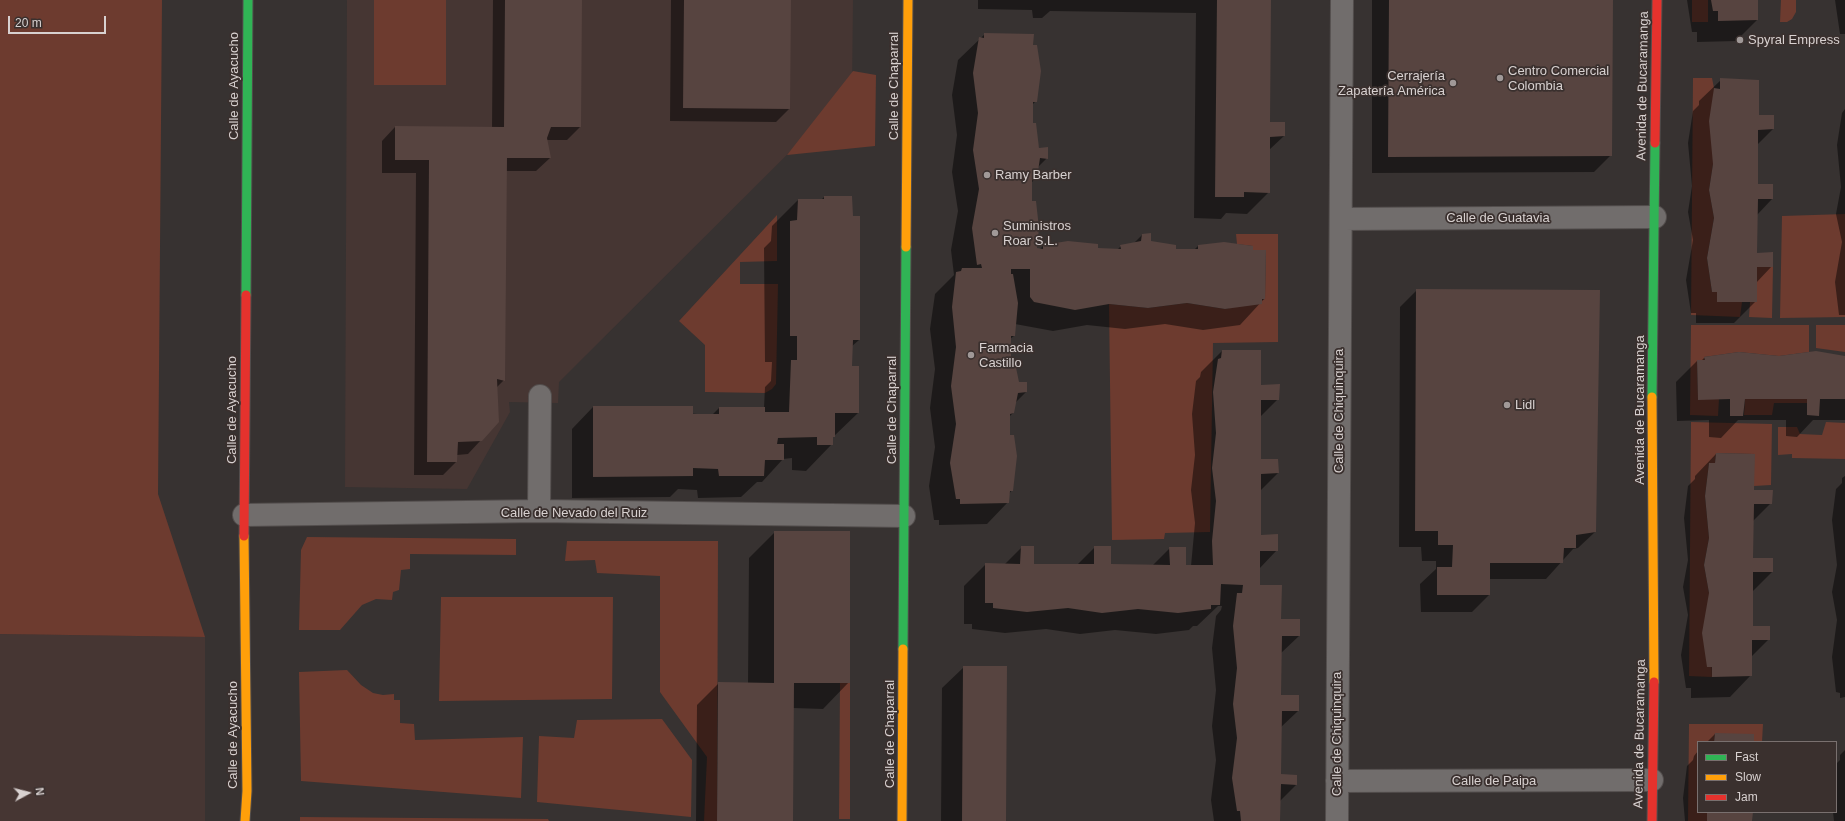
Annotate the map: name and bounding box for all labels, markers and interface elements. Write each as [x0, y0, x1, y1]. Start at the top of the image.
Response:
scale bar [10, 8, 108, 34]
street label: Avenida de Bucaramanga [1634, 11, 1652, 161]
text: 20 m [15, 16, 42, 30]
street label: Calle de Ayacucho [226, 32, 242, 140]
street label: Calle de Chaparral [886, 32, 902, 140]
place label: Spyral Empress [1748, 32, 1840, 48]
marker: Spyral Empress [1735, 35, 1745, 45]
place label: Centro Comercial Colombia [1508, 63, 1609, 94]
place label: Cerrajería Zapatería América [1338, 68, 1445, 99]
marker: Centro Comercial Colombia [1495, 73, 1505, 83]
marker: Cerrajería Zapatería América [1448, 78, 1458, 88]
place label: Ramy Barber [995, 167, 1072, 183]
marker: Ramy Barber [982, 170, 992, 180]
street label: Calle de Guatavia [1446, 210, 1550, 226]
place label: Suministros Roar S.L. [1003, 218, 1071, 249]
marker: Suministros Roar S.L. [990, 228, 1000, 238]
street label: Avenida de Bucaramanga [1632, 335, 1648, 485]
place label: Farmacia Castillo [979, 340, 1033, 371]
street label: Calle de Chiquinquira [1331, 349, 1347, 473]
marker: Farmacia Castillo [966, 350, 976, 360]
street label: Calle de Ayacucho [224, 356, 240, 464]
street label: Calle de Chaparral [884, 356, 900, 464]
place label: Lidl [1515, 397, 1535, 413]
marker: Lidl [1502, 400, 1512, 410]
street label: Calle de Nevado del Ruiz [501, 505, 647, 521]
street label: Avenida de Bucaramanga [1631, 659, 1649, 809]
street label: Calle de Chiquinquira [1329, 672, 1345, 796]
street label: Calle de Chaparral [882, 680, 898, 788]
street label: Calle de Ayacucho [225, 681, 241, 789]
legend [1697, 741, 1837, 813]
text: Fast [1735, 750, 1758, 764]
text: Slow [1735, 770, 1761, 784]
north arrow [8, 773, 48, 813]
street label: Calle de Paipa [1452, 773, 1536, 789]
text: N [33, 787, 46, 796]
text: Jam [1735, 790, 1758, 804]

